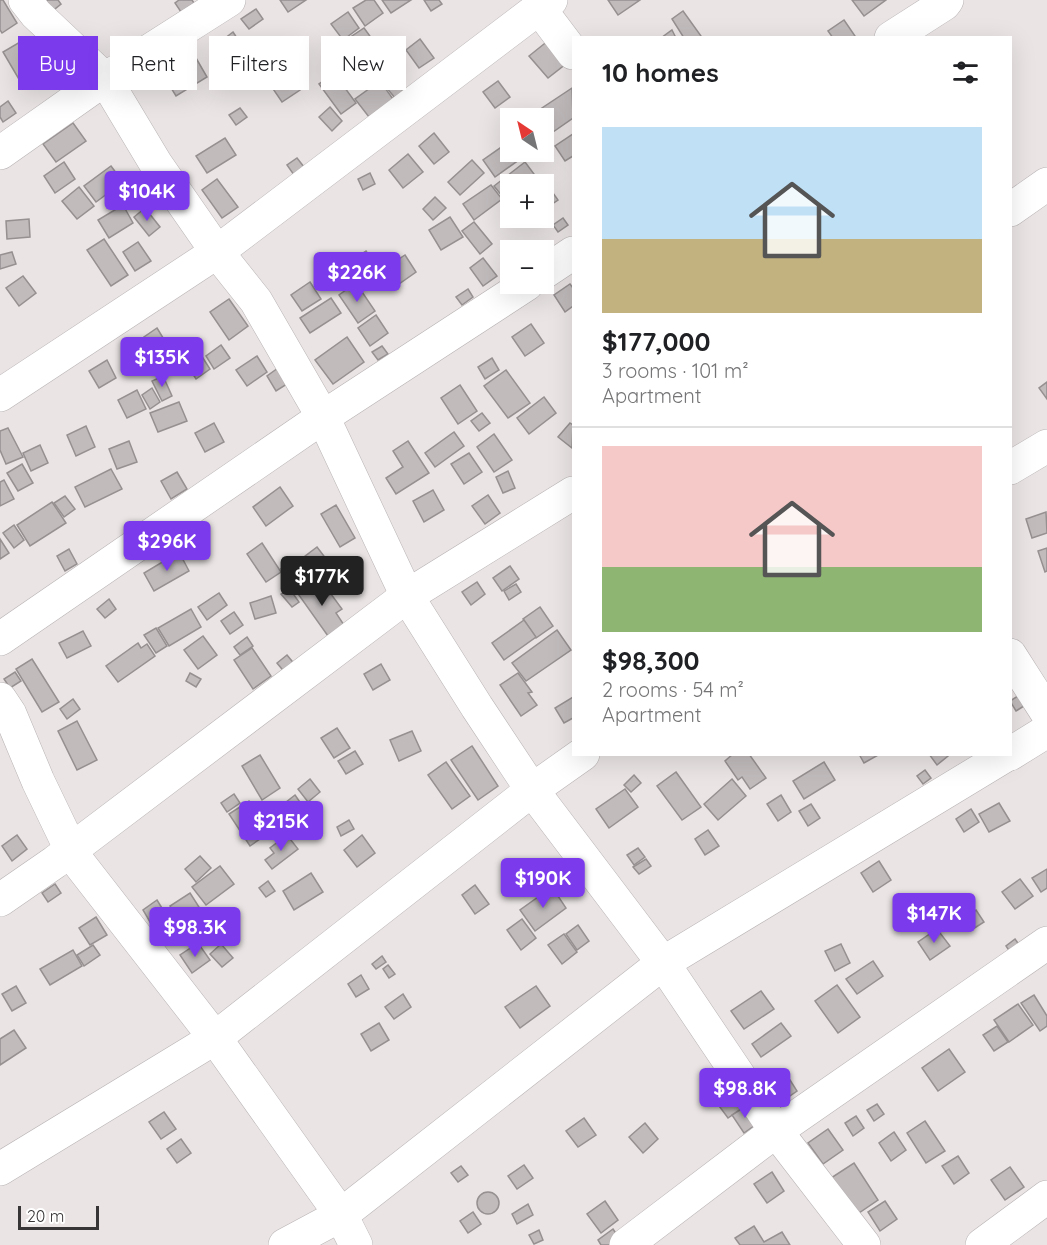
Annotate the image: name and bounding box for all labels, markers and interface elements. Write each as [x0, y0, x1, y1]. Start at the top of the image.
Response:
chip: Buy [18, 36, 98, 90]
chip: Rent [110, 36, 197, 90]
chip: Filters [209, 36, 309, 90]
chip: New [321, 36, 406, 90]
text: 10 homes [602, 56, 719, 89]
icon: filters [949, 56, 982, 89]
north arrow [500, 108, 554, 162]
map controls [500, 108, 554, 294]
icon: home [738, 166, 846, 274]
pin: $104K [105, 171, 189, 222]
button: + [500, 174, 554, 228]
text: $104K [119, 178, 175, 203]
button: − [500, 240, 554, 294]
pin: $226K [315, 252, 399, 303]
text: $226K [328, 259, 386, 284]
text: $177,000 [602, 325, 710, 358]
pin: $135K [120, 337, 204, 388]
text: $135K [134, 344, 190, 369]
text: 3 rooms · 101 m² [602, 358, 749, 383]
text: Apartment [602, 383, 702, 408]
icon: home [738, 485, 846, 593]
pin: $296K [125, 521, 209, 572]
text: $296K [138, 528, 196, 553]
pin: $177K [280, 556, 364, 607]
text: $177K [295, 563, 349, 588]
text: $98,300 [602, 644, 700, 677]
text: 2 rooms · 54 m² [602, 677, 744, 702]
text: Apartment [602, 702, 702, 727]
pin: $215K [239, 801, 323, 852]
text: $215K [253, 808, 309, 833]
pin: $190K [501, 858, 585, 909]
text: $190K [515, 865, 571, 890]
pin: $147K [892, 893, 976, 944]
text: $147K [907, 900, 961, 925]
pin: $98.3K [146, 907, 244, 958]
text: $98.3K [163, 914, 227, 939]
pin: $98.8K [696, 1068, 794, 1119]
text: $98.8K [713, 1075, 777, 1100]
scale bar [18, 1203, 99, 1230]
text: 20 m [27, 1206, 64, 1226]

